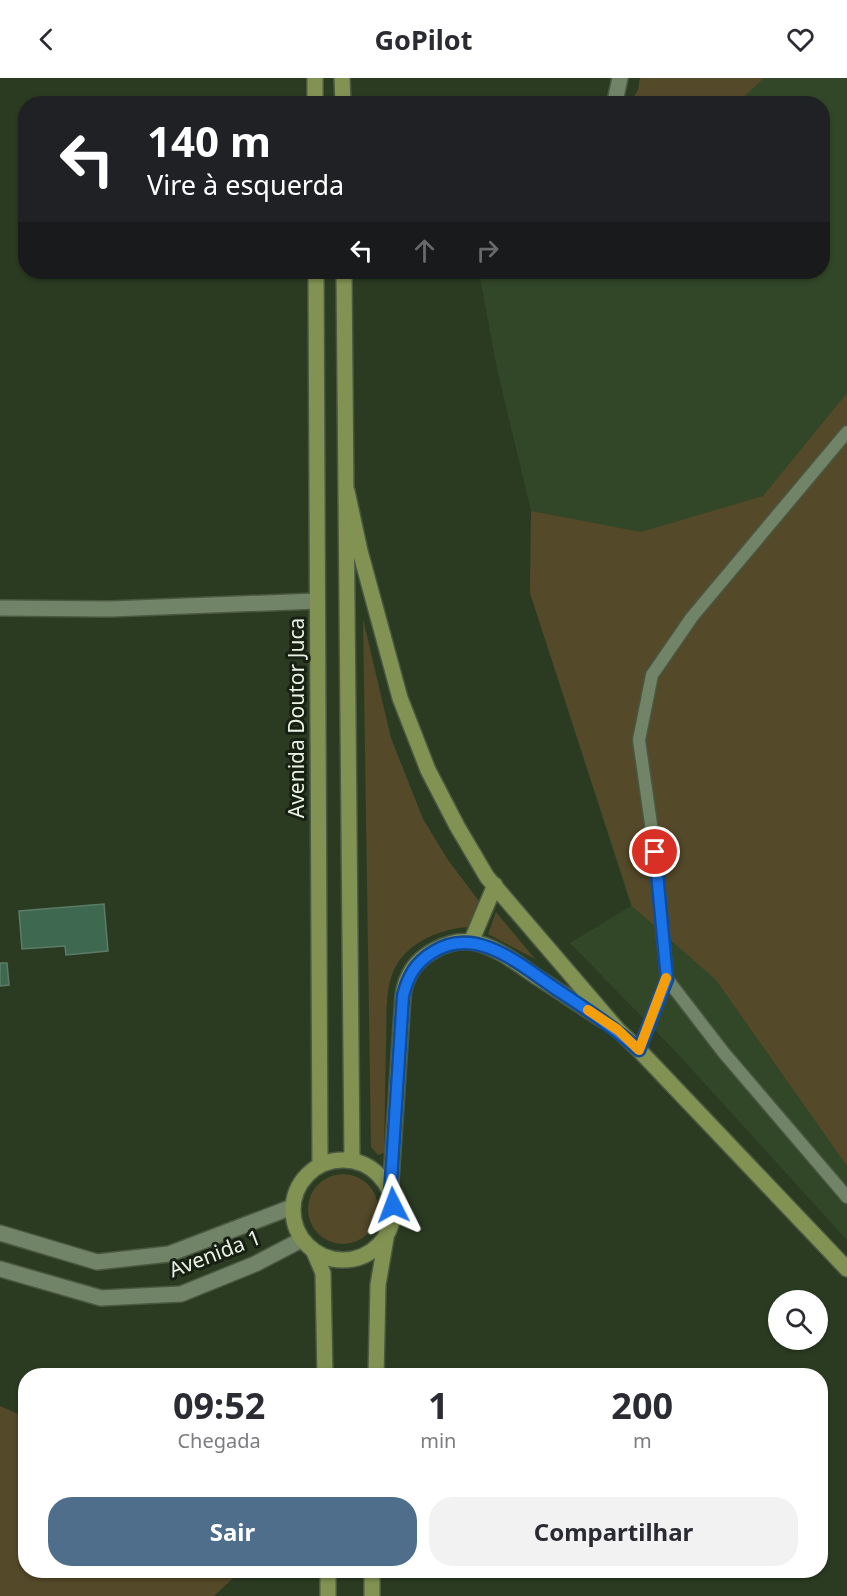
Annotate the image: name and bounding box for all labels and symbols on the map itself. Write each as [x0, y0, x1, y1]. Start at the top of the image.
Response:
street label: Avenida Doutor Juca [282, 618, 310, 818]
pin [629, 826, 680, 877]
position arrow [361, 1173, 425, 1237]
street label: Avenida 1 [165, 1223, 265, 1283]

